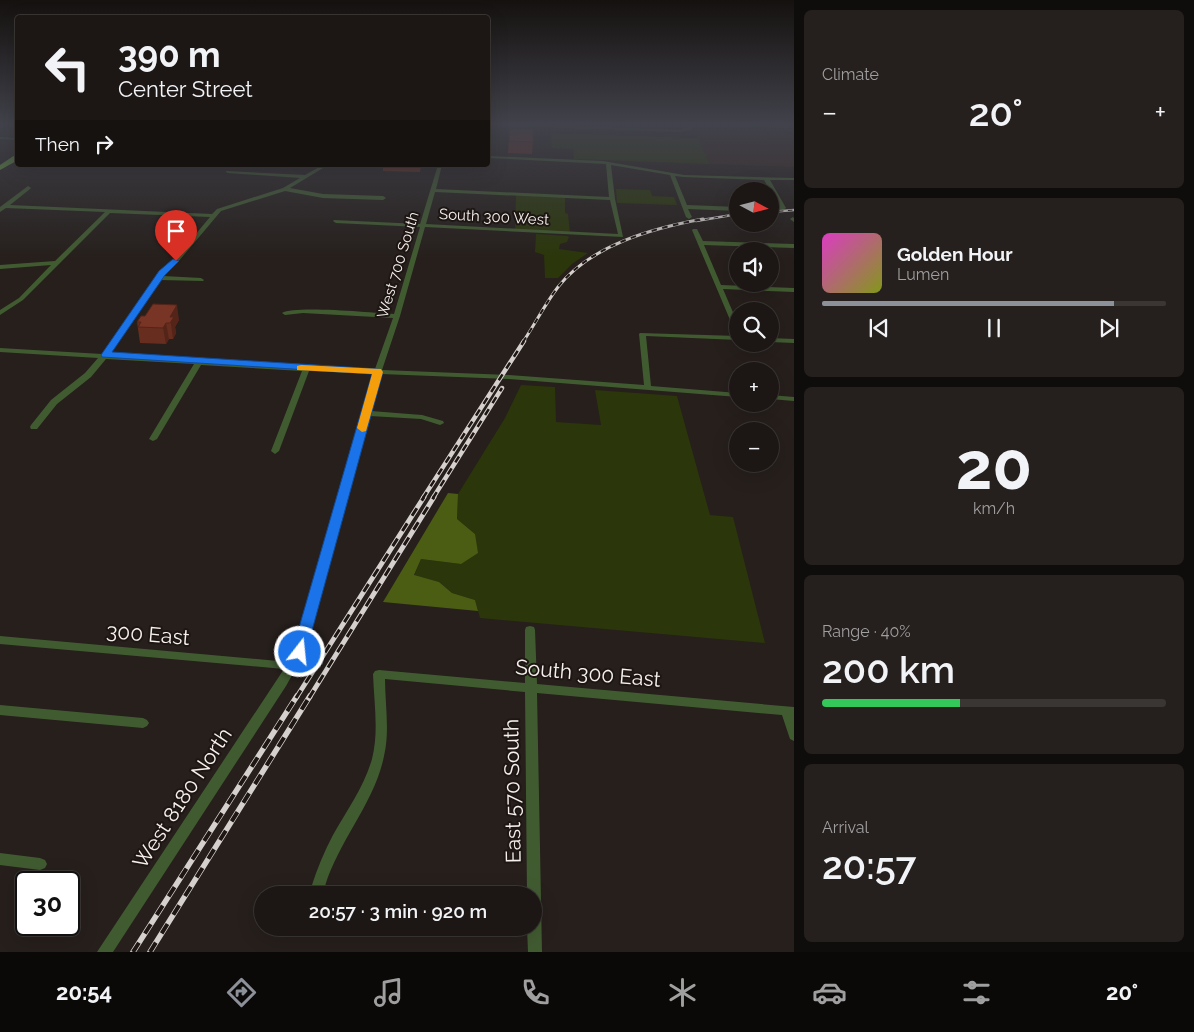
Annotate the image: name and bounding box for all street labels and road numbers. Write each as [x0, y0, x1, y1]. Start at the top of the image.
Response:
street label: South 300 West [439, 205, 549, 229]
street label: West 700 South [373, 210, 423, 320]
street label: 300 East [105, 618, 191, 650]
street label: South 300 East [514, 654, 662, 692]
street label: East 570 South [498, 719, 526, 863]
street label: West 8180 North [127, 723, 237, 873]

